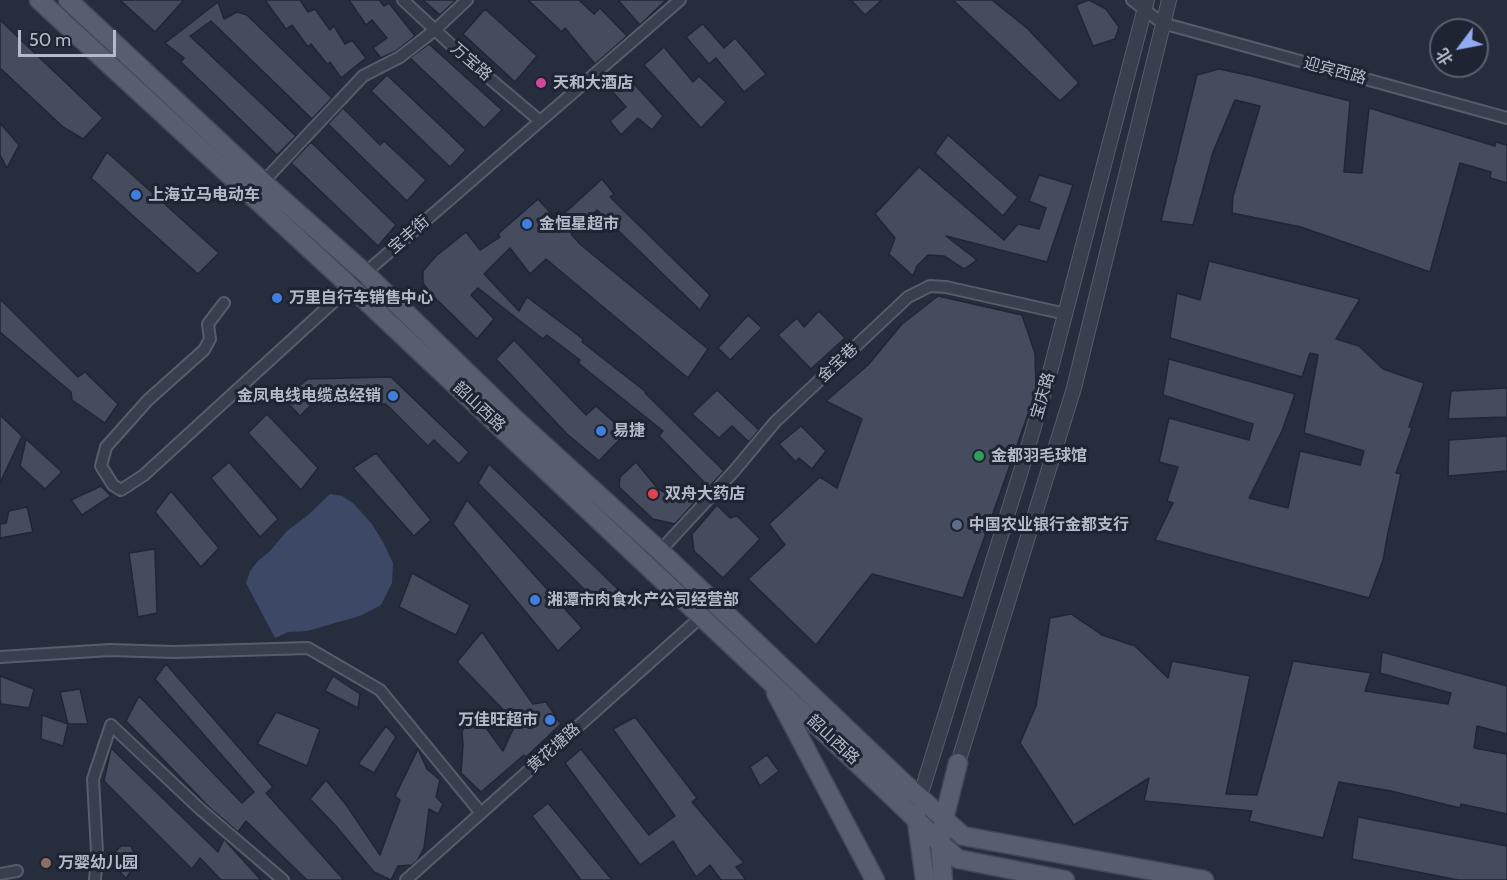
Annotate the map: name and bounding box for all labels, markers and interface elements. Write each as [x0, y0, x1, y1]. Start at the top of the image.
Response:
scale bar [21, 18, 118, 56]
north arrow [1429, 18, 1489, 78]
text: 50 m [29, 29, 71, 51]
street label: 万宝路 [447, 39, 495, 85]
text: 北 [1433, 45, 1457, 69]
street label: 迎宾西路 [1302, 53, 1368, 89]
place label: 天和大酒店 [553, 73, 633, 93]
marker: 天和大酒店 [534, 76, 548, 90]
place label: 上海立马电动车 [148, 185, 260, 205]
marker: 上海立马电动车 [129, 188, 143, 202]
street label: 宝丰街 [385, 212, 433, 258]
place label: 金恒星超市 [539, 214, 619, 234]
marker: 金恒星超市 [520, 217, 534, 231]
place label: 万里自行车销售中心 [289, 288, 433, 308]
marker: 万里自行车销售中心 [270, 291, 284, 305]
street label: 金宝巷 [814, 340, 862, 386]
street label: 宝庆路 [1027, 370, 1059, 422]
street label: 韶山西路 [449, 378, 509, 436]
place label: 金凤电线电缆总经销 [237, 386, 381, 406]
marker: 金凤电线电缆总经销 [386, 389, 400, 403]
place label: 易捷 [613, 421, 645, 441]
marker: 易捷 [594, 424, 608, 438]
place label: 金都羽毛球馆 [991, 446, 1087, 466]
marker: 金都羽毛球馆 [972, 449, 986, 463]
place label: 双舟大药店 [665, 484, 745, 504]
marker: 双舟大药店 [646, 487, 660, 501]
place label: 中国农业银行金都支行 [969, 515, 1129, 535]
marker: 中国农业银行金都支行 [950, 518, 964, 532]
place label: 湘潭市肉食水产公司经营部 [547, 590, 739, 610]
marker: 湘潭市肉食水产公司经营部 [528, 593, 542, 607]
place label: 万佳旺超市 [458, 710, 538, 730]
street label: 韶山西路 [803, 711, 863, 769]
marker: 万佳旺超市 [543, 713, 557, 727]
street label: 黄花塘路 [524, 719, 584, 777]
place label: 万婴幼儿园 [58, 853, 138, 873]
marker: 万婴幼儿园 [39, 856, 53, 870]

